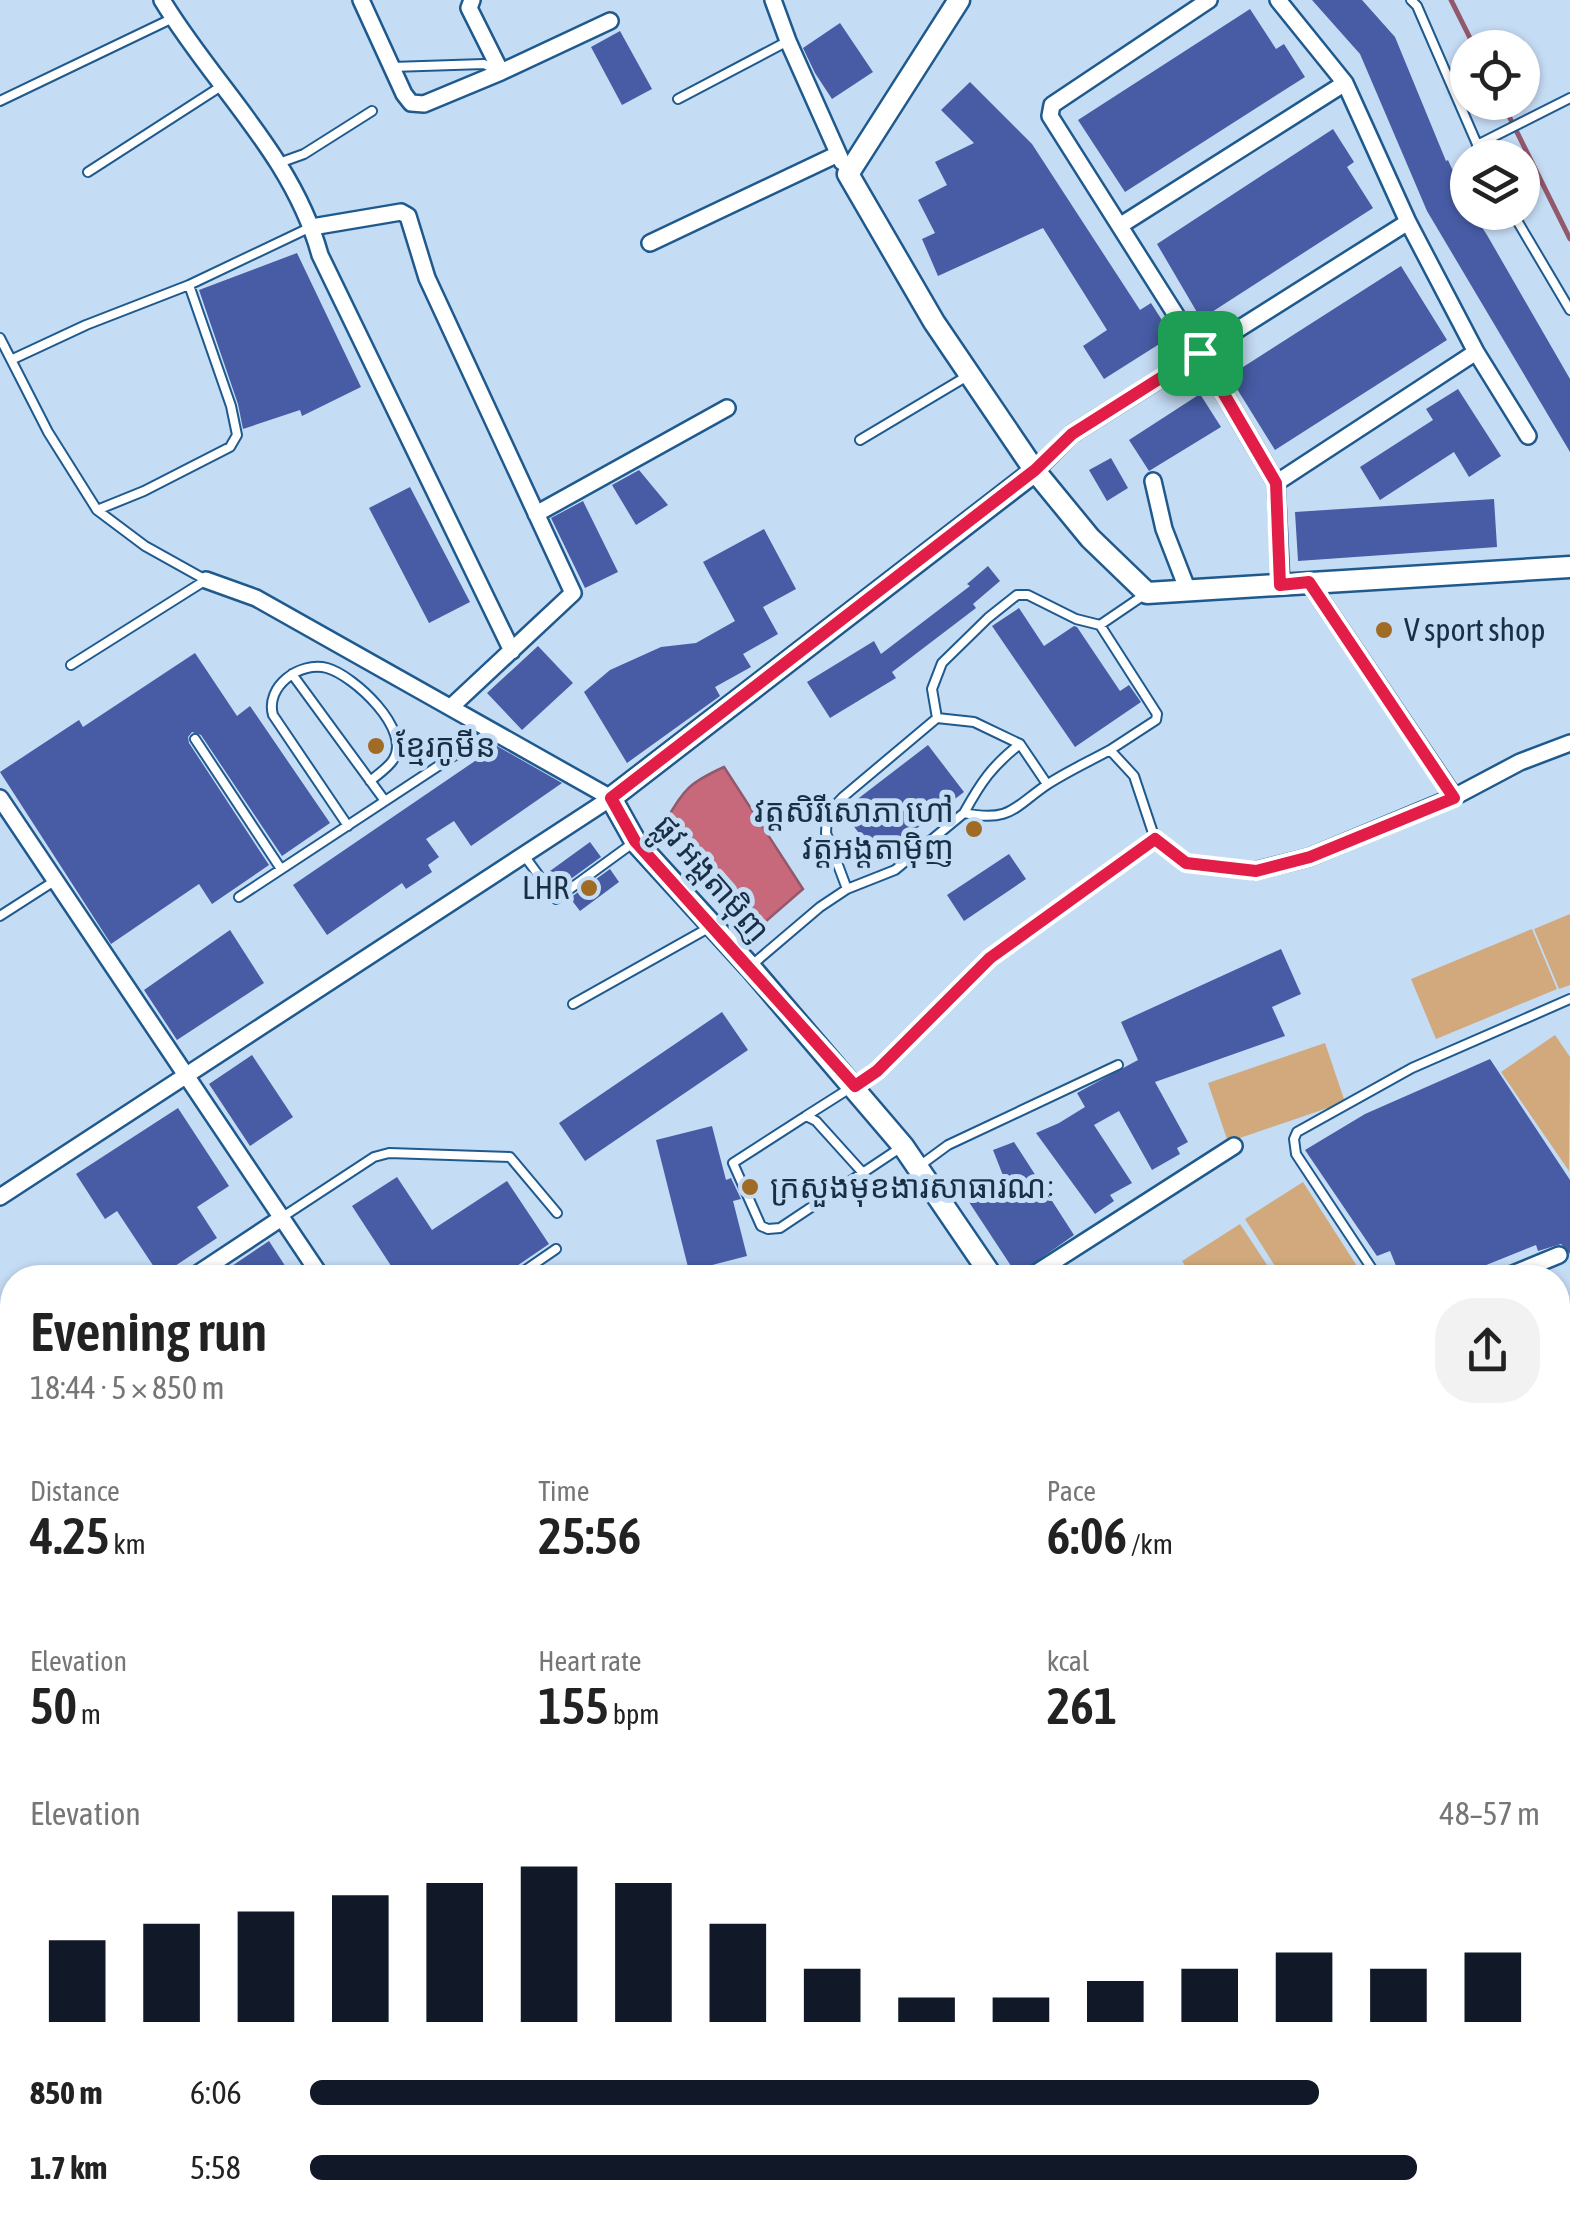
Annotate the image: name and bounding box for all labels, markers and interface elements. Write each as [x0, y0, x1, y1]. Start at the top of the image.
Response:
map controls [1450, 30, 1540, 230]
button: locate [1450, 30, 1540, 120]
button: layers [1450, 140, 1540, 230]
pin [1158, 311, 1243, 396]
icon: arrive [1173, 326, 1228, 381]
place label: V sport shop [1404, 611, 1545, 648]
marker: V sport shop [1373, 619, 1395, 641]
place label: ខ្មែរកូមីន [396, 727, 496, 766]
marker: ខ្មែរកូមីន [365, 735, 387, 757]
place label: វត្តសិរីសោភា ហៅ វត្តអង្តតាម៉ិញ [754, 792, 954, 868]
street label: ផ្លូវ អង្តតាម៉ិញ [639, 807, 778, 956]
marker: វត្តសិរីសោភា ហៅ វត្តអង្តតាម៉ិញ [963, 818, 985, 840]
place label: LHR [522, 869, 569, 906]
marker: LHR [578, 877, 600, 899]
place label: ក្រសួងមុខងារសាធារណៈ [770, 1168, 1055, 1207]
marker: ក្រសួងមុខងារសាធារណៈ [739, 1176, 761, 1198]
button: share [1435, 1298, 1540, 1403]
text: Evening run [30, 1300, 267, 1363]
text: 18:44 · 5 × 850 m [30, 1369, 224, 1406]
text: Distance [30, 1475, 120, 1507]
text: Time [538, 1475, 589, 1507]
text: Pace [1047, 1475, 1096, 1507]
text: 4.25 [30, 1507, 109, 1565]
text: 25:56 [538, 1507, 641, 1565]
text: 6:06 [1047, 1507, 1127, 1565]
text: km [109, 1528, 146, 1560]
text: /km [1127, 1528, 1173, 1560]
text: Elevation [30, 1645, 127, 1677]
text: Heart rate [538, 1645, 641, 1677]
text: kcal [1047, 1645, 1089, 1677]
text: 50 [30, 1677, 77, 1735]
text: 155 [538, 1677, 609, 1735]
text: 261 [1047, 1677, 1117, 1735]
text: m [77, 1698, 101, 1730]
text: bpm [609, 1698, 659, 1730]
text: Elevation [30, 1795, 141, 1832]
text: 48–57 m [1440, 1795, 1540, 1832]
text: 850 m [30, 2074, 103, 2111]
text: 6:06 [190, 2074, 241, 2111]
text: 1.7 km [30, 2149, 107, 2186]
text: 5:58 [190, 2149, 241, 2186]

